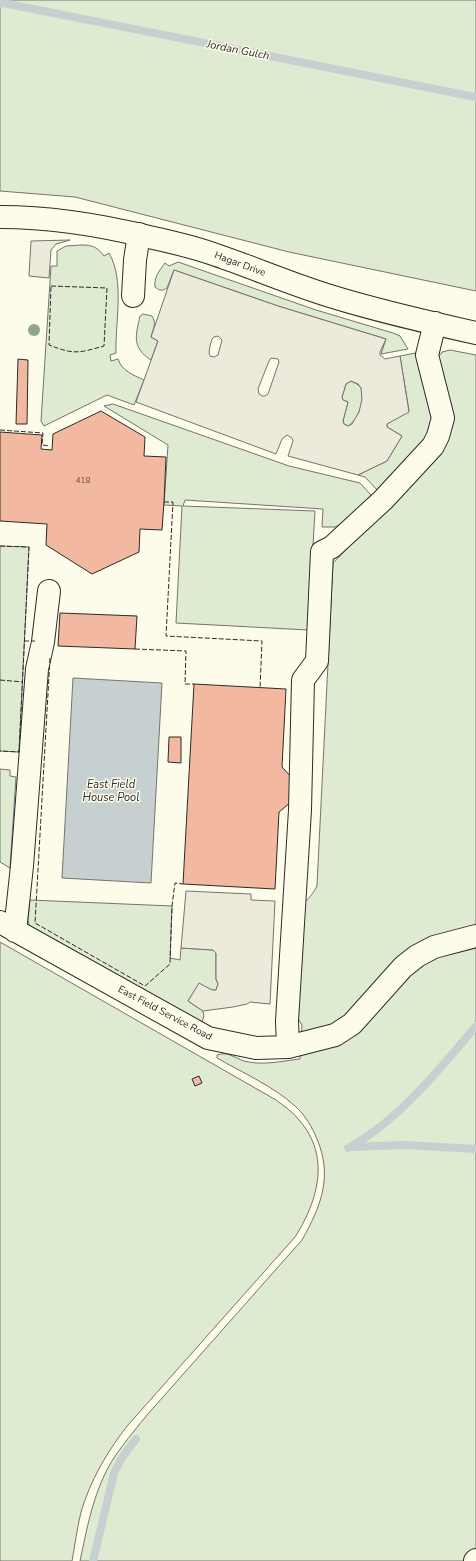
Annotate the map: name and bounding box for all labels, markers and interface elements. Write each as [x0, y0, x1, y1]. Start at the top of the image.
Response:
water label: Jordan Gulch [204, 36, 271, 63]
street label: Hagar Drive [212, 248, 268, 280]
house number: 418 [76, 475, 90, 486]
water label: East Field House Pool [83, 777, 139, 805]
street label: East Field Service Road [115, 982, 215, 1044]

